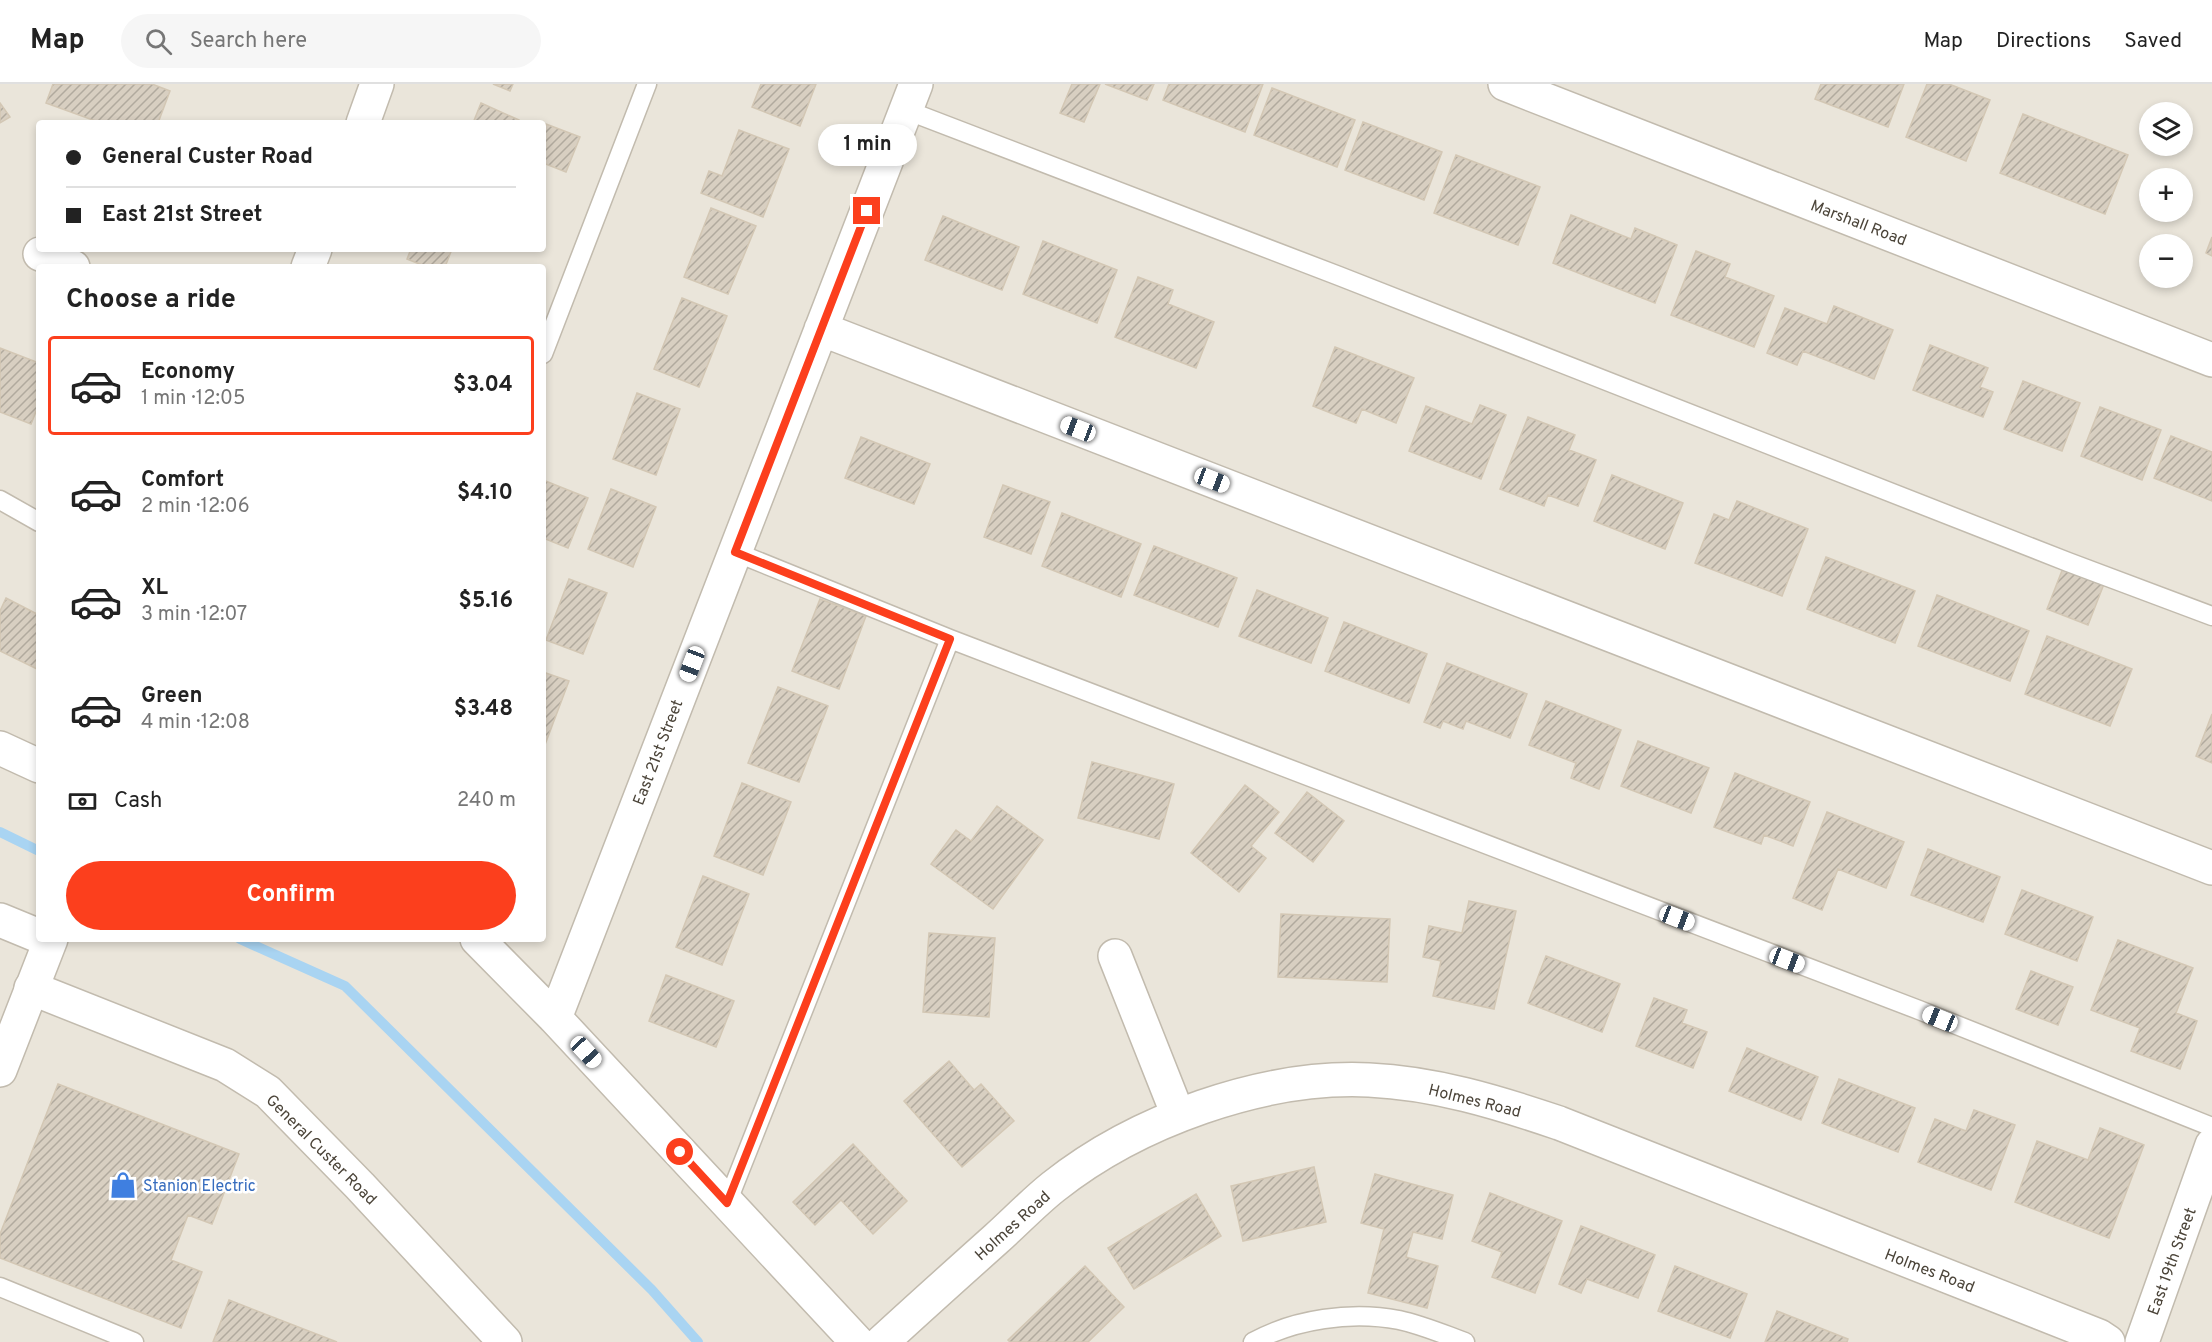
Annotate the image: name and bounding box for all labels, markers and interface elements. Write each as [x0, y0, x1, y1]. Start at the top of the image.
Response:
search box [121, 14, 541, 68]
text: Map [30, 23, 85, 59]
icon: search [142, 25, 175, 58]
text: Search here [190, 28, 307, 55]
text: Map [1923, 28, 1963, 55]
text: Directions [1996, 28, 2091, 55]
text: Saved [2124, 28, 2182, 55]
map controls [2139, 102, 2193, 288]
button: layers [2139, 102, 2193, 156]
callout: 1 min [818, 124, 916, 166]
text: 1 min [843, 132, 892, 158]
text: General Custer Road [102, 144, 313, 171]
button: + [2139, 168, 2193, 222]
street label: Marshall Road [1807, 196, 1909, 251]
route end [853, 197, 880, 224]
text: East 21st Street [102, 202, 263, 229]
button: − [2139, 234, 2193, 288]
text: Choose a ride [66, 283, 236, 317]
icon: car [69, 359, 123, 413]
text: Economy [141, 359, 235, 386]
text: $3.04 [453, 372, 513, 399]
text: 1 min · 12:05 [141, 386, 245, 412]
car [1058, 414, 1098, 444]
car [1192, 465, 1232, 495]
icon: car [69, 467, 123, 521]
text: Comfort [141, 467, 224, 494]
text: $4.10 [457, 480, 513, 507]
text: 2 min · 12:06 [141, 494, 250, 520]
icon: car [69, 575, 123, 629]
text: XL [141, 575, 168, 602]
text: $5.16 [459, 588, 513, 615]
text: 3 min · 12:07 [141, 602, 247, 628]
car [677, 644, 707, 684]
icon: car [69, 683, 123, 737]
text: Green [141, 683, 203, 710]
text: $3.48 [454, 696, 513, 723]
street label: East 21st Street [630, 697, 688, 808]
text: 4 min · 12:08 [141, 710, 250, 736]
icon: cash [66, 785, 99, 818]
text: Cash [114, 788, 163, 815]
text: 240 m [457, 788, 516, 814]
button: Confirm [66, 861, 516, 930]
car [1657, 903, 1697, 933]
car [1767, 945, 1807, 975]
car [1920, 1004, 1960, 1034]
car [567, 1033, 605, 1071]
street label: Holmes Road [1426, 1081, 1523, 1123]
street label: General Custer Road [261, 1091, 380, 1210]
route start [666, 1138, 693, 1165]
shop icon: Stanion Electric [108, 1170, 138, 1200]
place label: Stanion Electric [143, 1177, 256, 1197]
street label: Holmes Road [971, 1187, 1055, 1266]
street label: East 19th Street [2144, 1205, 2202, 1318]
street label: Holmes Road [1881, 1246, 1977, 1298]

